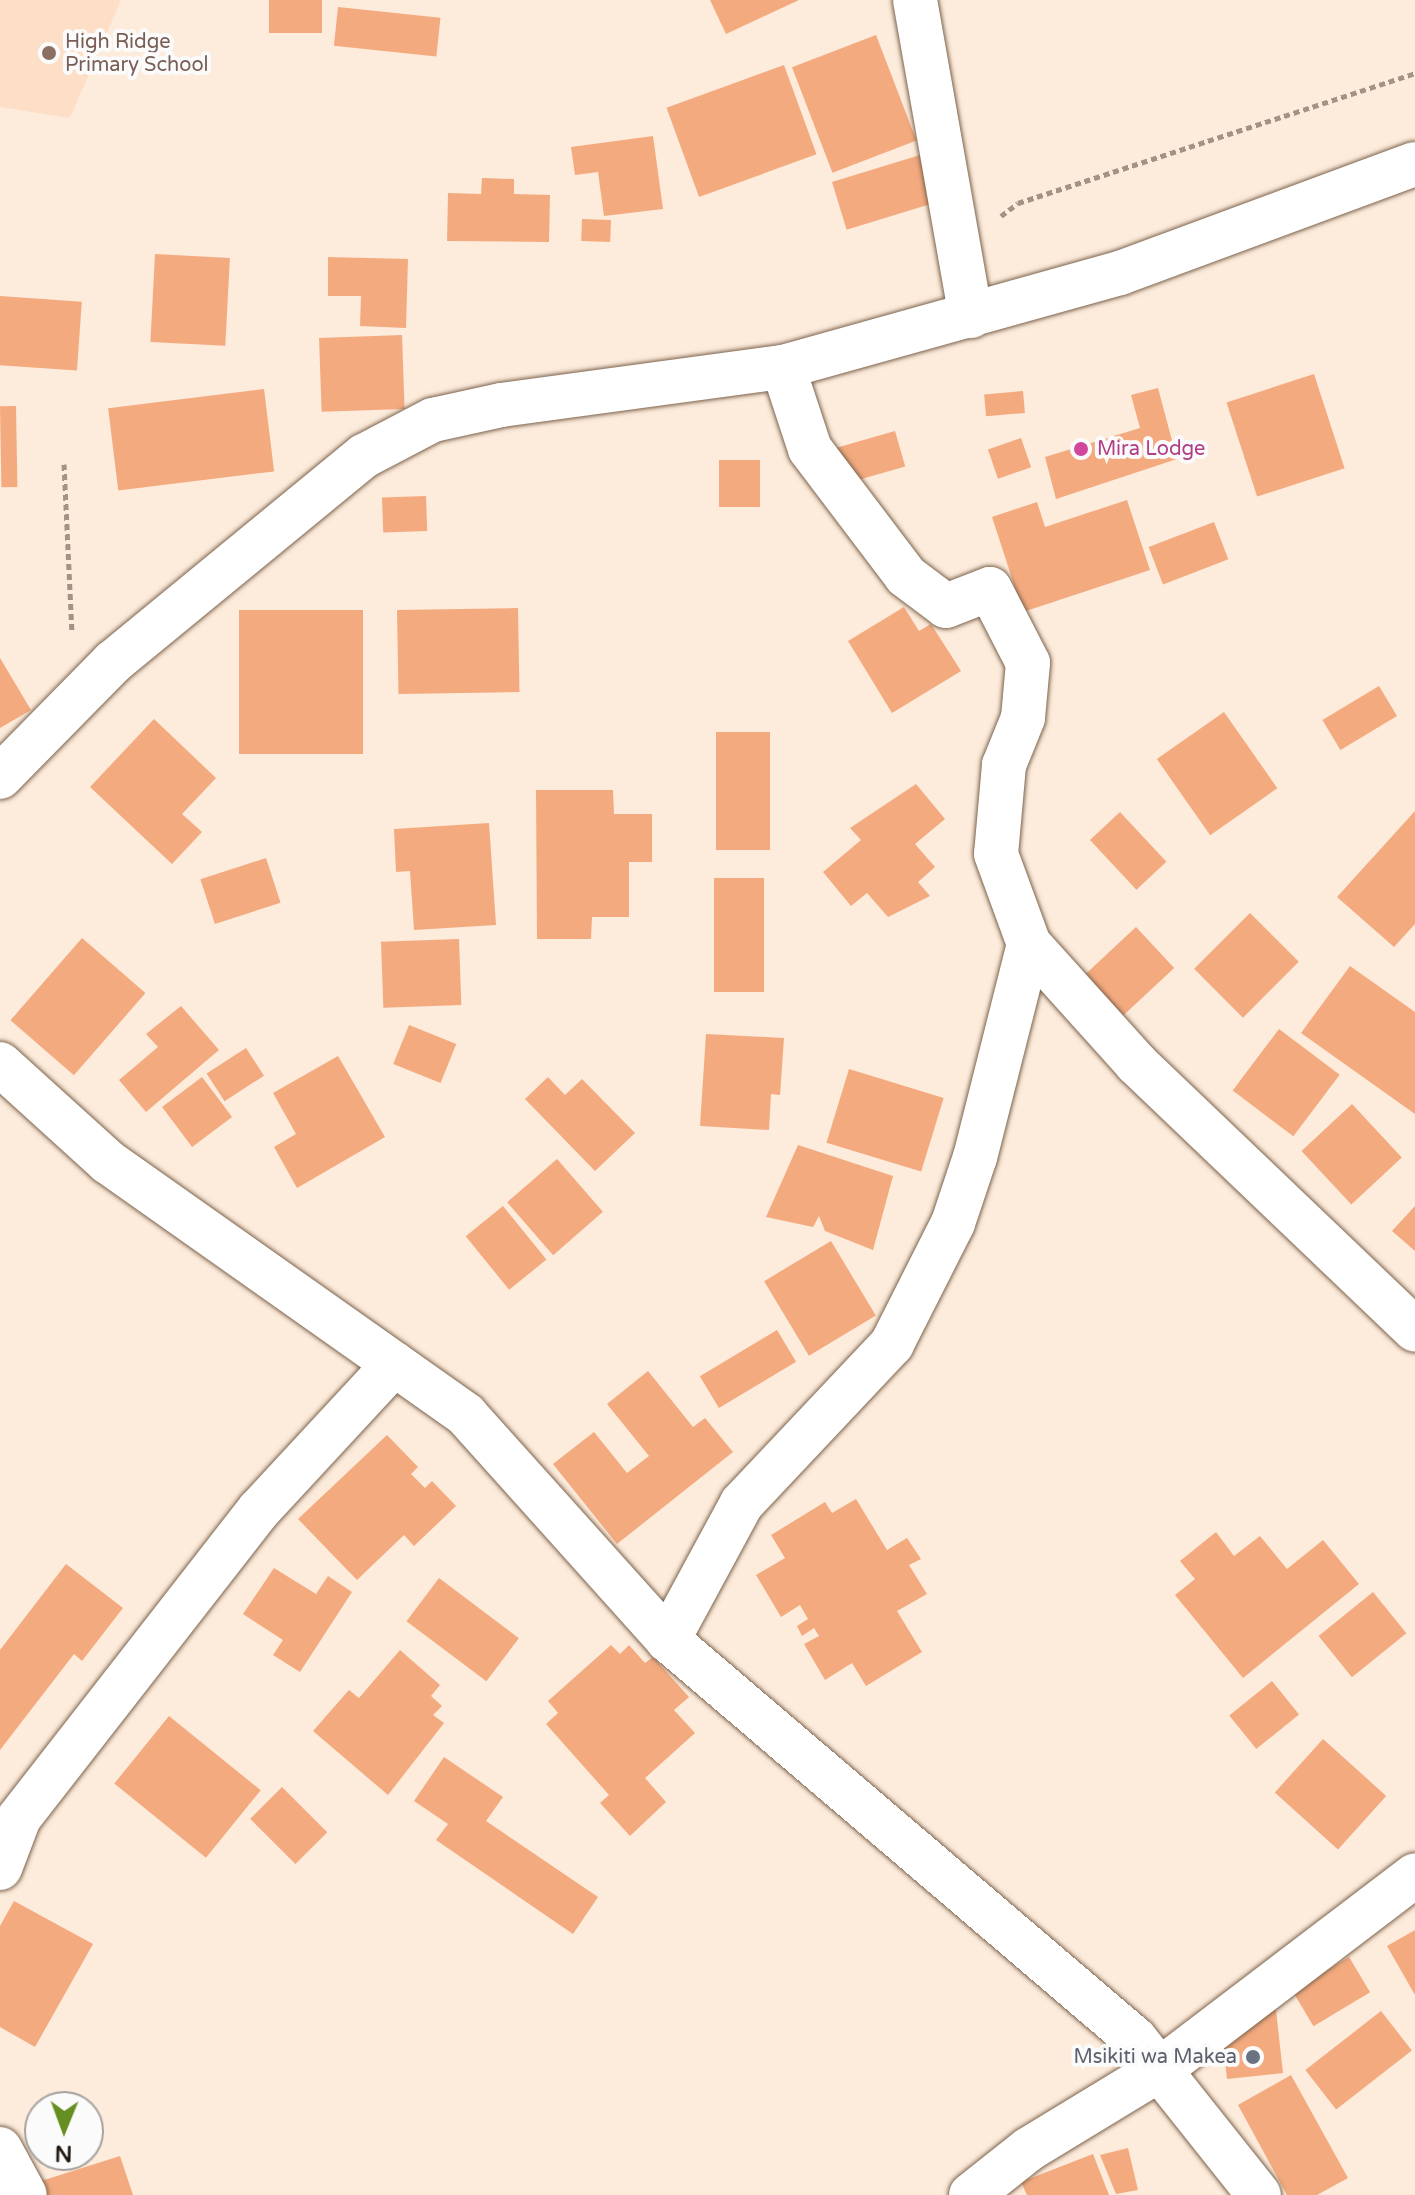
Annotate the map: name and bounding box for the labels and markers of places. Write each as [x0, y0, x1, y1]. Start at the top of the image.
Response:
place label: High Ridge Primary School [65, 30, 209, 77]
marker: High Ridge Primary School [40, 44, 58, 62]
place label: Mira Lodge [1097, 437, 1205, 461]
marker: Mira Lodge [1072, 440, 1090, 458]
place label: Msikiti wa Makea [1074, 2045, 1237, 2069]
marker: Msikiti wa Makea [1244, 2048, 1262, 2066]

